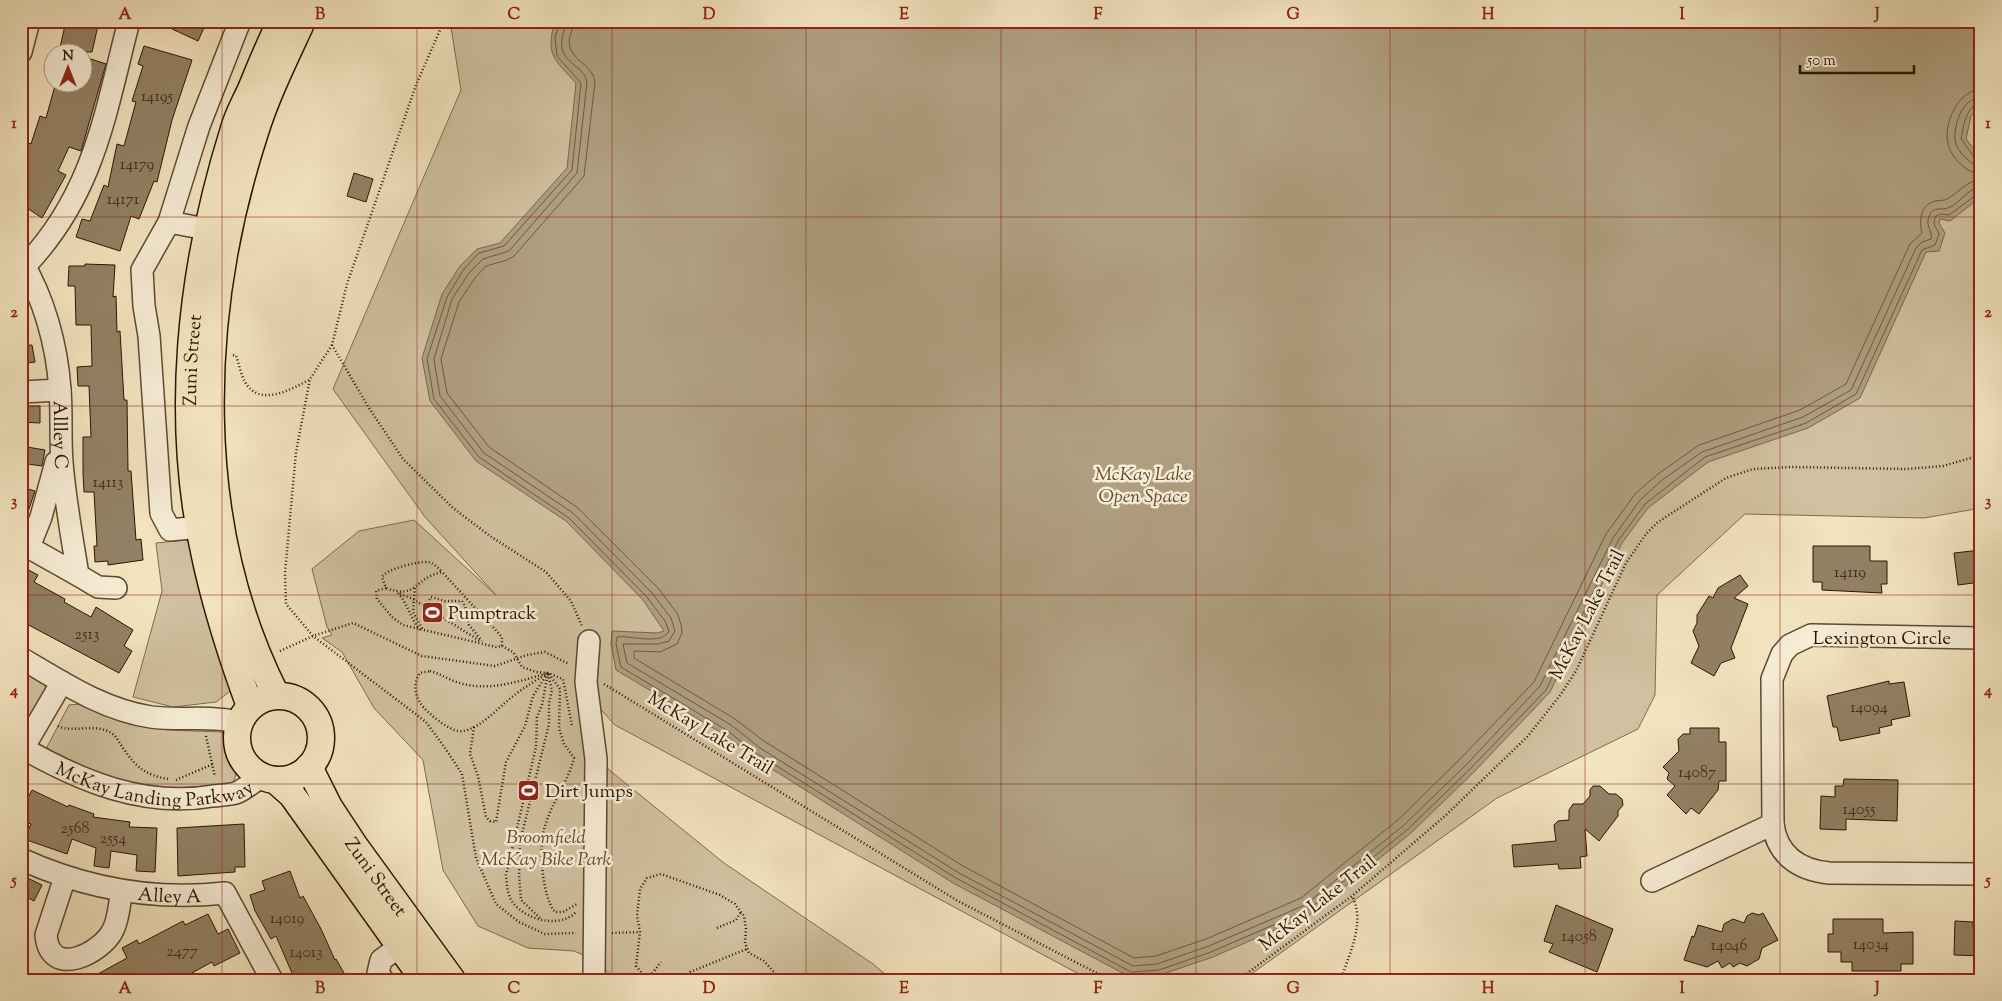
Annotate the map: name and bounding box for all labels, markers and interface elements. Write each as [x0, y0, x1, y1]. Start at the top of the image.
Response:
text: A [119, 4, 132, 27]
text: B [315, 4, 325, 27]
text: C [508, 4, 521, 27]
text: D [703, 4, 716, 27]
text: E [899, 4, 909, 27]
text: F [1094, 4, 1103, 27]
text: G [1286, 4, 1300, 27]
text: H [1482, 4, 1495, 27]
text: I [1679, 4, 1685, 27]
text: J [1873, 4, 1880, 27]
north arrow [42, 42, 92, 92]
scale bar [1800, 42, 1913, 74]
text: N [62, 47, 74, 67]
text: 50 m [1806, 51, 1836, 72]
house number: 14195 [141, 86, 174, 109]
text: 1 [11, 113, 17, 136]
text: 1 [1985, 113, 1991, 136]
house number: 14179 [120, 154, 154, 177]
house number: 14171 [107, 189, 140, 212]
text: 2 [10, 302, 18, 325]
text: 2 [1984, 302, 1992, 325]
street label: Zuni Street [178, 313, 210, 406]
street label: Allley C [45, 400, 74, 471]
park label: McKay Lake Open Space [1094, 462, 1192, 511]
house number: 14113 [93, 472, 123, 495]
text: 3 [11, 491, 18, 514]
text: 3 [1985, 491, 1992, 514]
street label: McKay Lake Trail [1544, 545, 1633, 685]
house number: 14119 [1834, 562, 1866, 585]
sports icon: Pumptrack [420, 600, 444, 624]
place label: Pumptrack [448, 601, 537, 628]
house number: 2513 [75, 624, 99, 647]
street label: Lexington Circle [1813, 626, 1951, 653]
text: 4 [9, 680, 18, 703]
text: 4 [1983, 680, 1992, 703]
street label: McKay Lake Trail [642, 686, 778, 783]
house number: 14094 [1850, 697, 1888, 720]
street label: McKay Landing Parkway [51, 757, 260, 815]
house number: 14087 [1678, 762, 1716, 785]
sports icon: Dirt Jumps [517, 778, 541, 802]
place label: Dirt Jumps [545, 779, 633, 806]
house number: 14055 [1843, 799, 1876, 822]
house number: 2568 [61, 818, 89, 841]
park label: Broomfield McKay Bike Park [481, 825, 612, 874]
house number: 2554 [100, 828, 126, 851]
street label: Zuni Street [337, 833, 413, 923]
street label: McKay Lake Trail [1254, 849, 1383, 959]
text: 5 [9, 870, 17, 893]
text: 5 [1983, 870, 1991, 893]
street label: Alley A [136, 882, 202, 911]
house number: 14019 [270, 908, 305, 931]
house number: 14058 [1561, 926, 1597, 949]
house number: 14034 [1853, 934, 1889, 957]
house number: 14046 [1711, 935, 1747, 958]
house number: 2477 [166, 941, 198, 964]
house number: 14013 [289, 942, 323, 965]
text: A [119, 978, 132, 1001]
text: B [315, 978, 325, 1001]
text: C [508, 978, 521, 1001]
text: D [703, 978, 716, 1001]
text: E [899, 978, 909, 1001]
text: F [1094, 978, 1103, 1001]
text: G [1286, 978, 1300, 1001]
text: H [1482, 978, 1495, 1001]
text: I [1679, 978, 1685, 1001]
text: J [1873, 978, 1880, 1001]

